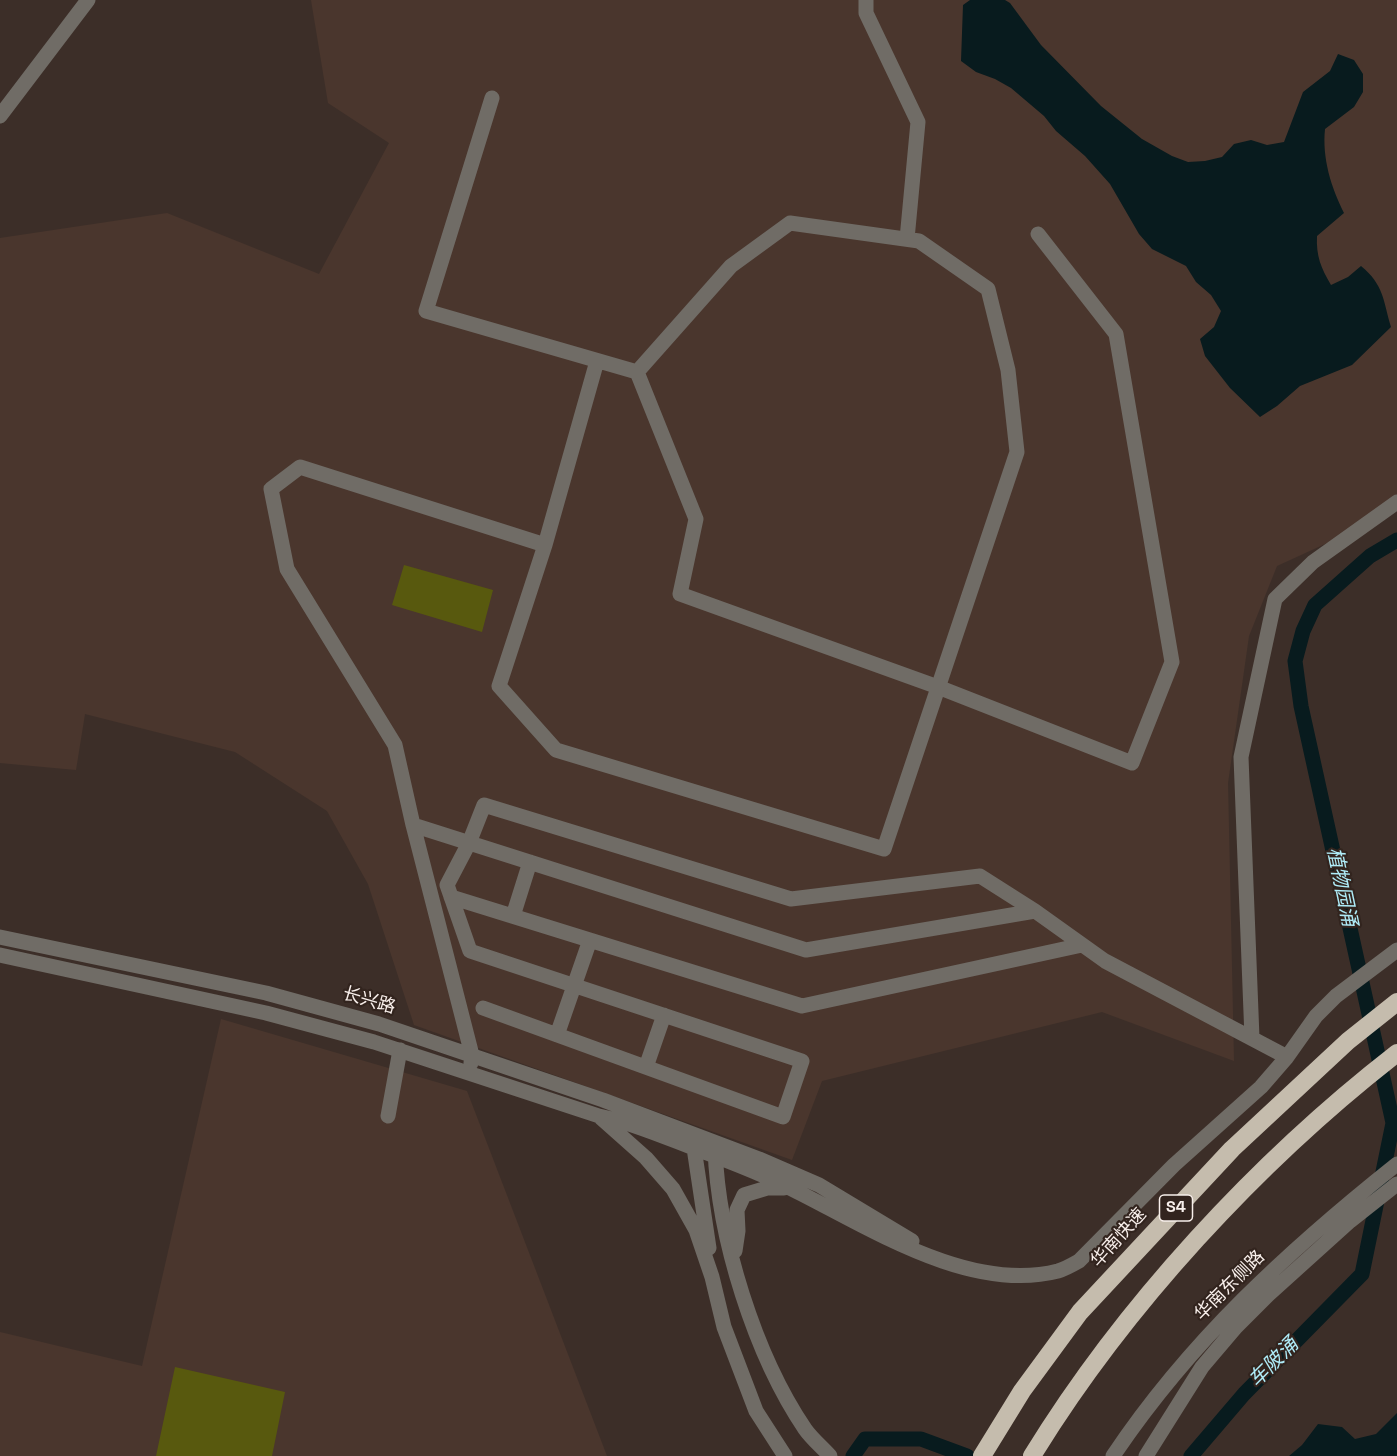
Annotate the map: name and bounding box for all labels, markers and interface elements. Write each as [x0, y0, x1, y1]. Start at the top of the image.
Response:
water label: 植物园涌 [1321, 845, 1361, 929]
street label: 长兴路 [340, 983, 398, 1019]
road number: S4 [1160, 1195, 1192, 1221]
street label: 华南快速 [1087, 1204, 1151, 1272]
street label: 华南东侧路 [1191, 1247, 1269, 1325]
water label: 车陂涌 [1244, 1333, 1304, 1393]

